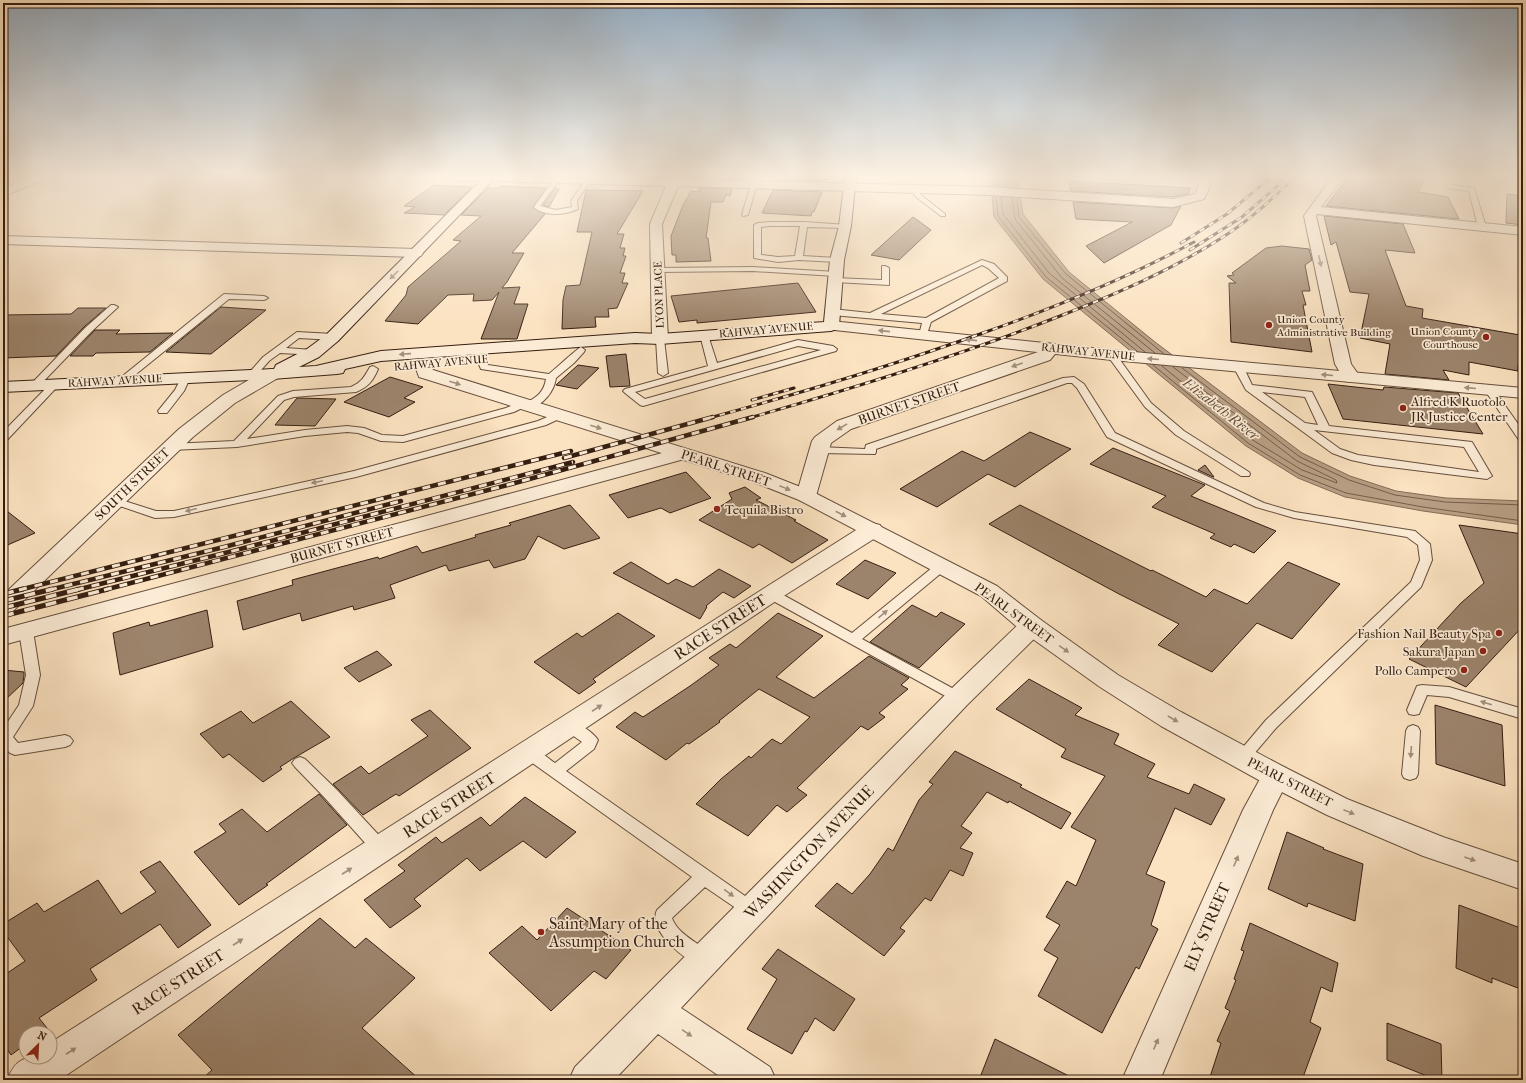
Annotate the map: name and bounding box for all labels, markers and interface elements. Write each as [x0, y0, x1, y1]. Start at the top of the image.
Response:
one-way arrow [1318, 255, 1324, 267]
street label: LYON PLACE [651, 261, 667, 329]
one-way arrow [390, 270, 399, 280]
place label: Union County Administrative Building [1276, 313, 1391, 339]
street label: RAHWAY AVENUE [718, 319, 814, 341]
marker: Union County Administrative Building [1264, 320, 1274, 330]
place label: Union County Courthouse [1410, 325, 1479, 351]
one-way arrow [878, 328, 890, 335]
marker: Union County Courthouse [1481, 332, 1491, 342]
one-way arrow [965, 337, 977, 344]
street label: RAHWAY AVENUE [1040, 341, 1136, 363]
one-way arrow [399, 351, 411, 358]
street label: RAHWAY AVENUE [393, 352, 489, 374]
one-way arrow [1147, 355, 1159, 362]
one-way arrow [1011, 363, 1023, 369]
one-way arrow [1321, 371, 1333, 378]
street label: RAHWAY AVENUE [67, 372, 163, 390]
water label: Elizabeth River [1179, 373, 1264, 445]
street label: BURNET STREET [856, 378, 962, 427]
one-way arrow [449, 380, 461, 386]
one-way arrow [1464, 384, 1476, 391]
place label: Alfred K Ruotolo JR Justice Center [1410, 394, 1508, 424]
marker: Alfred K Ruotolo JR Justice Center [1398, 403, 1408, 413]
one-way arrow [837, 423, 847, 431]
one-way arrow [590, 424, 602, 430]
street label: SOUTH STREET [91, 444, 173, 524]
street label: PEARL STREET [679, 446, 773, 490]
one-way arrow [311, 479, 324, 485]
one-way arrow [779, 485, 791, 491]
place label: Tequila Bistro [725, 502, 804, 517]
marker: Tequila Bistro [712, 504, 722, 514]
one-way arrow [184, 508, 197, 514]
one-way arrow [835, 511, 847, 517]
street label: BURNET STREET [288, 524, 396, 566]
street label: PEARL STREET [972, 579, 1056, 647]
street label: RACE STREET [670, 590, 770, 664]
one-way arrow [877, 610, 888, 619]
place label: Fashion Nail Beauty Spa [1357, 626, 1492, 641]
marker: Fashion Nail Beauty Spa [1494, 628, 1504, 638]
place label: Sakura Japan [1403, 644, 1475, 659]
one-way arrow [1058, 645, 1069, 653]
marker: Sakura Japan [1478, 646, 1488, 656]
place label: Pollo Campero [1374, 663, 1456, 678]
marker: Pollo Campero [1459, 665, 1469, 675]
one-way arrow [1479, 700, 1491, 706]
one-way arrow [592, 704, 602, 712]
one-way arrow [1167, 716, 1179, 723]
one-way arrow [1408, 746, 1415, 758]
street label: PEARL STREET [1245, 754, 1335, 810]
street label: RACE STREET [399, 768, 499, 842]
street label: WASHINGTON AVENUE [740, 781, 878, 923]
one-way arrow [1343, 809, 1355, 815]
one-way arrow [1233, 855, 1239, 866]
one-way arrow [1464, 856, 1476, 862]
one-way arrow [342, 868, 353, 875]
street label: ELY STREET [1180, 880, 1234, 974]
one-way arrow [723, 889, 734, 898]
place label: Saint Mary of the Assumption Church [548, 914, 685, 951]
marker: Saint Mary of the Assumption Church [536, 927, 546, 937]
one-way arrow [233, 938, 244, 946]
street label: RACE STREET [128, 945, 228, 1019]
north arrow [18, 1025, 58, 1065]
text: N [35, 1029, 49, 1044]
one-way arrow [681, 1029, 693, 1036]
one-way arrow [1154, 1038, 1160, 1050]
one-way arrow [66, 1047, 76, 1055]

